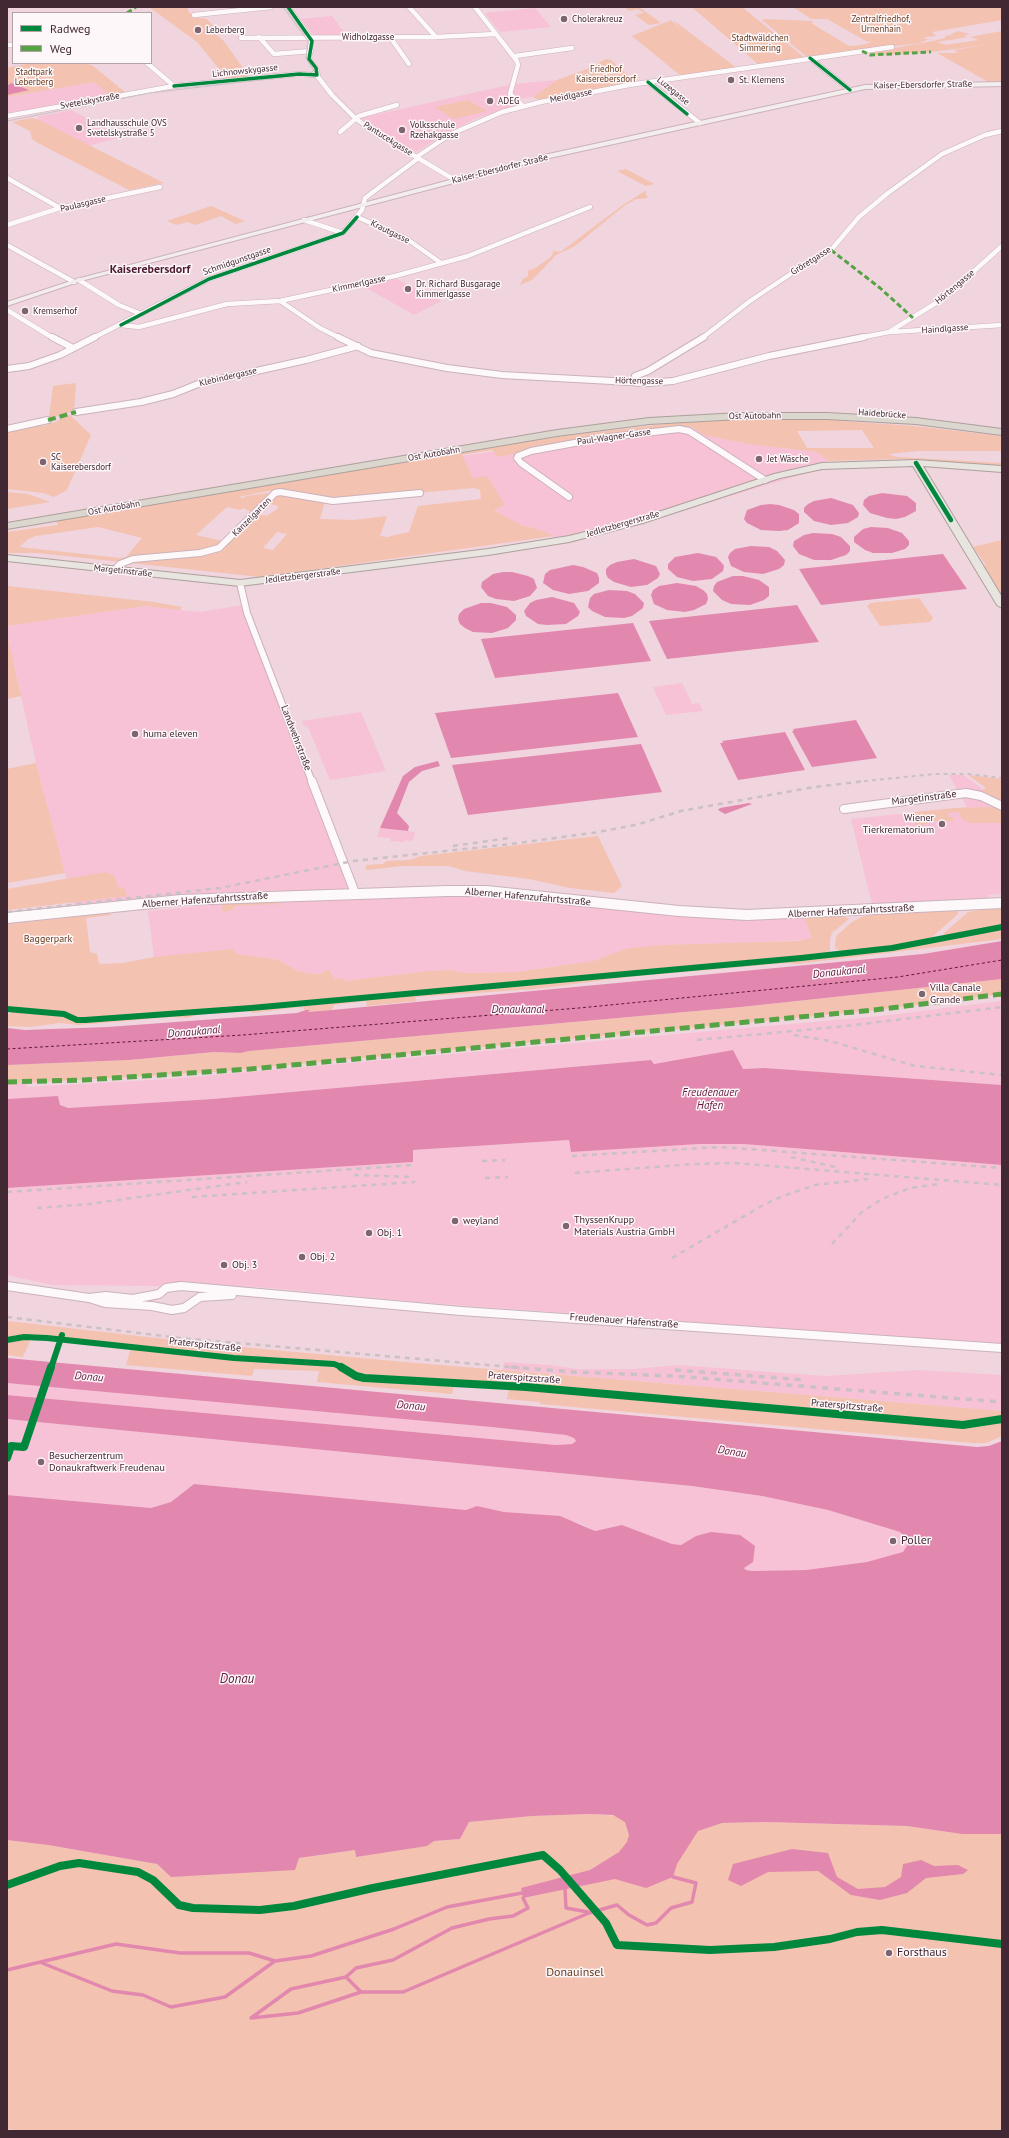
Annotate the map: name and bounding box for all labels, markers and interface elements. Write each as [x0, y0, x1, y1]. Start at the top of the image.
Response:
legend [12, 12, 152, 64]
marker: Cholerakreuz [559, 14, 569, 24]
place label: Cholerakreuz [572, 14, 622, 24]
park label: Zentralfriedhof, Urnenhain [851, 14, 911, 35]
text: Radweg [50, 21, 91, 36]
marker: Leberberg [193, 25, 203, 35]
place label: Leberberg [206, 25, 245, 35]
street label: Widholzgasse [342, 32, 394, 42]
park label: Stadtwäldchen Simmering [731, 33, 789, 54]
text: Weg [50, 41, 72, 56]
street label: Lichnowskygasse [212, 62, 278, 80]
park label: Friedhof Kaiserebersdorf [576, 64, 636, 85]
park label: Stadtpark Leberberg [15, 67, 53, 88]
street label: Luzegasse [654, 74, 692, 108]
marker: St. Klemens [726, 75, 736, 85]
place label: St. Klemens [739, 75, 785, 85]
street label: Kaiser-Ebersdorfer Straße [874, 79, 972, 91]
street label: Meidlgasse [549, 87, 593, 105]
street label: Svetelskystraße [59, 90, 121, 112]
marker: ADEG [485, 96, 495, 106]
place label: ADEG [498, 96, 519, 106]
place label: Landhausschule OVS Svetelskystraße 5 [87, 118, 167, 139]
street label: Pantucekgasse [361, 120, 415, 158]
place label: Volksschule Rzehakgasse [410, 120, 459, 141]
marker: Landhausschule OVS Svetelskystraße 5 [74, 123, 84, 133]
marker: Volksschule Rzehakgasse [397, 125, 407, 135]
street label: Kaiser-Ebersdorfer Straße [451, 152, 549, 186]
street label: Paulasgasse [59, 194, 107, 214]
street label: Krautgasse [369, 218, 411, 246]
street label: Schmidgunstgasse [202, 244, 272, 278]
street label: Gröretgasse [789, 244, 833, 278]
district label: Kaiserebersdorf [110, 263, 190, 277]
street label: Hörtengasse [933, 267, 977, 307]
street label: Kimmerlgasse [331, 273, 387, 295]
place label: Dr. Richard Busgarage Kimmerlgasse [416, 279, 500, 300]
marker: Dr. Richard Busgarage Kimmerlgasse [403, 284, 413, 294]
marker: Kremserhof [20, 306, 30, 316]
place label: Kremserhof [33, 306, 77, 316]
street label: Haindlgasse [921, 322, 969, 336]
street label: Klebindergasse [198, 365, 258, 389]
street label: Hörtengasse [615, 375, 663, 387]
street label: Haidebrücke [858, 407, 906, 421]
street label: Ost Autobahn [729, 410, 781, 422]
street label: Paul-Wagner-Gasse [577, 426, 651, 448]
street label: Ost Autobahn [407, 444, 461, 464]
place label: SC Kaiserebersdorf [51, 452, 111, 473]
marker: Jet Wäsche [754, 454, 764, 464]
place label: Jet Wäsche [767, 454, 809, 464]
marker: SC Kaiserebersdorf [38, 457, 48, 467]
street label: Kanzelgarten [230, 495, 274, 539]
street label: Ost Autobahn [87, 498, 141, 518]
street label: Jedletzbergerstraße [585, 508, 661, 540]
street label: Margetinstraße [93, 563, 153, 579]
street label: Jedletzbergerstraße [265, 566, 341, 586]
street label: Landwehrstraße [278, 704, 314, 772]
place label: huma eleven [143, 728, 198, 740]
marker: huma eleven [130, 729, 140, 739]
street label: Margetinstraße [891, 788, 957, 808]
place label: Wiener Tierkrematorium [863, 812, 934, 836]
marker: Wiener Tierkrematorium [937, 819, 947, 829]
street label: Alberner Hafenzufahrtsstraße [465, 886, 591, 908]
street label: Alberner Hafenzufahrtsstraße [142, 890, 268, 910]
street label: Alberner Hafenzufahrtsstraße [788, 902, 914, 920]
park label: Baggerpark [24, 933, 72, 945]
water label: Donaukanal [812, 963, 866, 981]
place label: Villa Canale Grande [930, 982, 981, 1006]
marker: Villa Canale Grande [917, 989, 927, 999]
water label: Donaukanal [491, 1003, 545, 1017]
water label: Donaukanal [167, 1023, 221, 1041]
water label: Freudenauer Hafen [682, 1086, 738, 1112]
place label: ThyssenKrupp Materials Austria GmbH [574, 1214, 675, 1238]
place label: weyland [463, 1215, 498, 1227]
marker: weyland [450, 1216, 460, 1226]
marker: ThyssenKrupp Materials Austria GmbH [561, 1221, 571, 1231]
place label: Obj. 1 [377, 1227, 402, 1239]
marker: Obj. 1 [364, 1228, 374, 1238]
place label: Obj. 2 [310, 1251, 335, 1263]
marker: Obj. 2 [297, 1252, 307, 1262]
place label: Obj. 3 [232, 1259, 257, 1271]
marker: Obj. 3 [219, 1260, 229, 1270]
street label: Freudenauer Hafenstraße [569, 1311, 679, 1331]
street label: Praterspitzstraße [168, 1335, 242, 1355]
water label: Donau [74, 1369, 104, 1385]
street label: Praterspitzstraße [487, 1369, 561, 1387]
street label: Praterspitzstraße [810, 1397, 884, 1415]
water label: Donau [396, 1398, 426, 1414]
water label: Donau [717, 1443, 747, 1461]
place label: Besucherzentrum Donaukraftwerk Freudenau [49, 1450, 165, 1474]
marker: Besucherzentrum Donaukraftwerk Freudenau [36, 1457, 46, 1467]
place label: Poller [901, 1534, 931, 1548]
marker: Poller [888, 1536, 898, 1546]
water label: Donau [220, 1671, 254, 1687]
place label: Forsthaus [897, 1946, 947, 1960]
marker: Forsthaus [884, 1948, 894, 1958]
park label: Donauinsel [546, 1966, 604, 1980]

